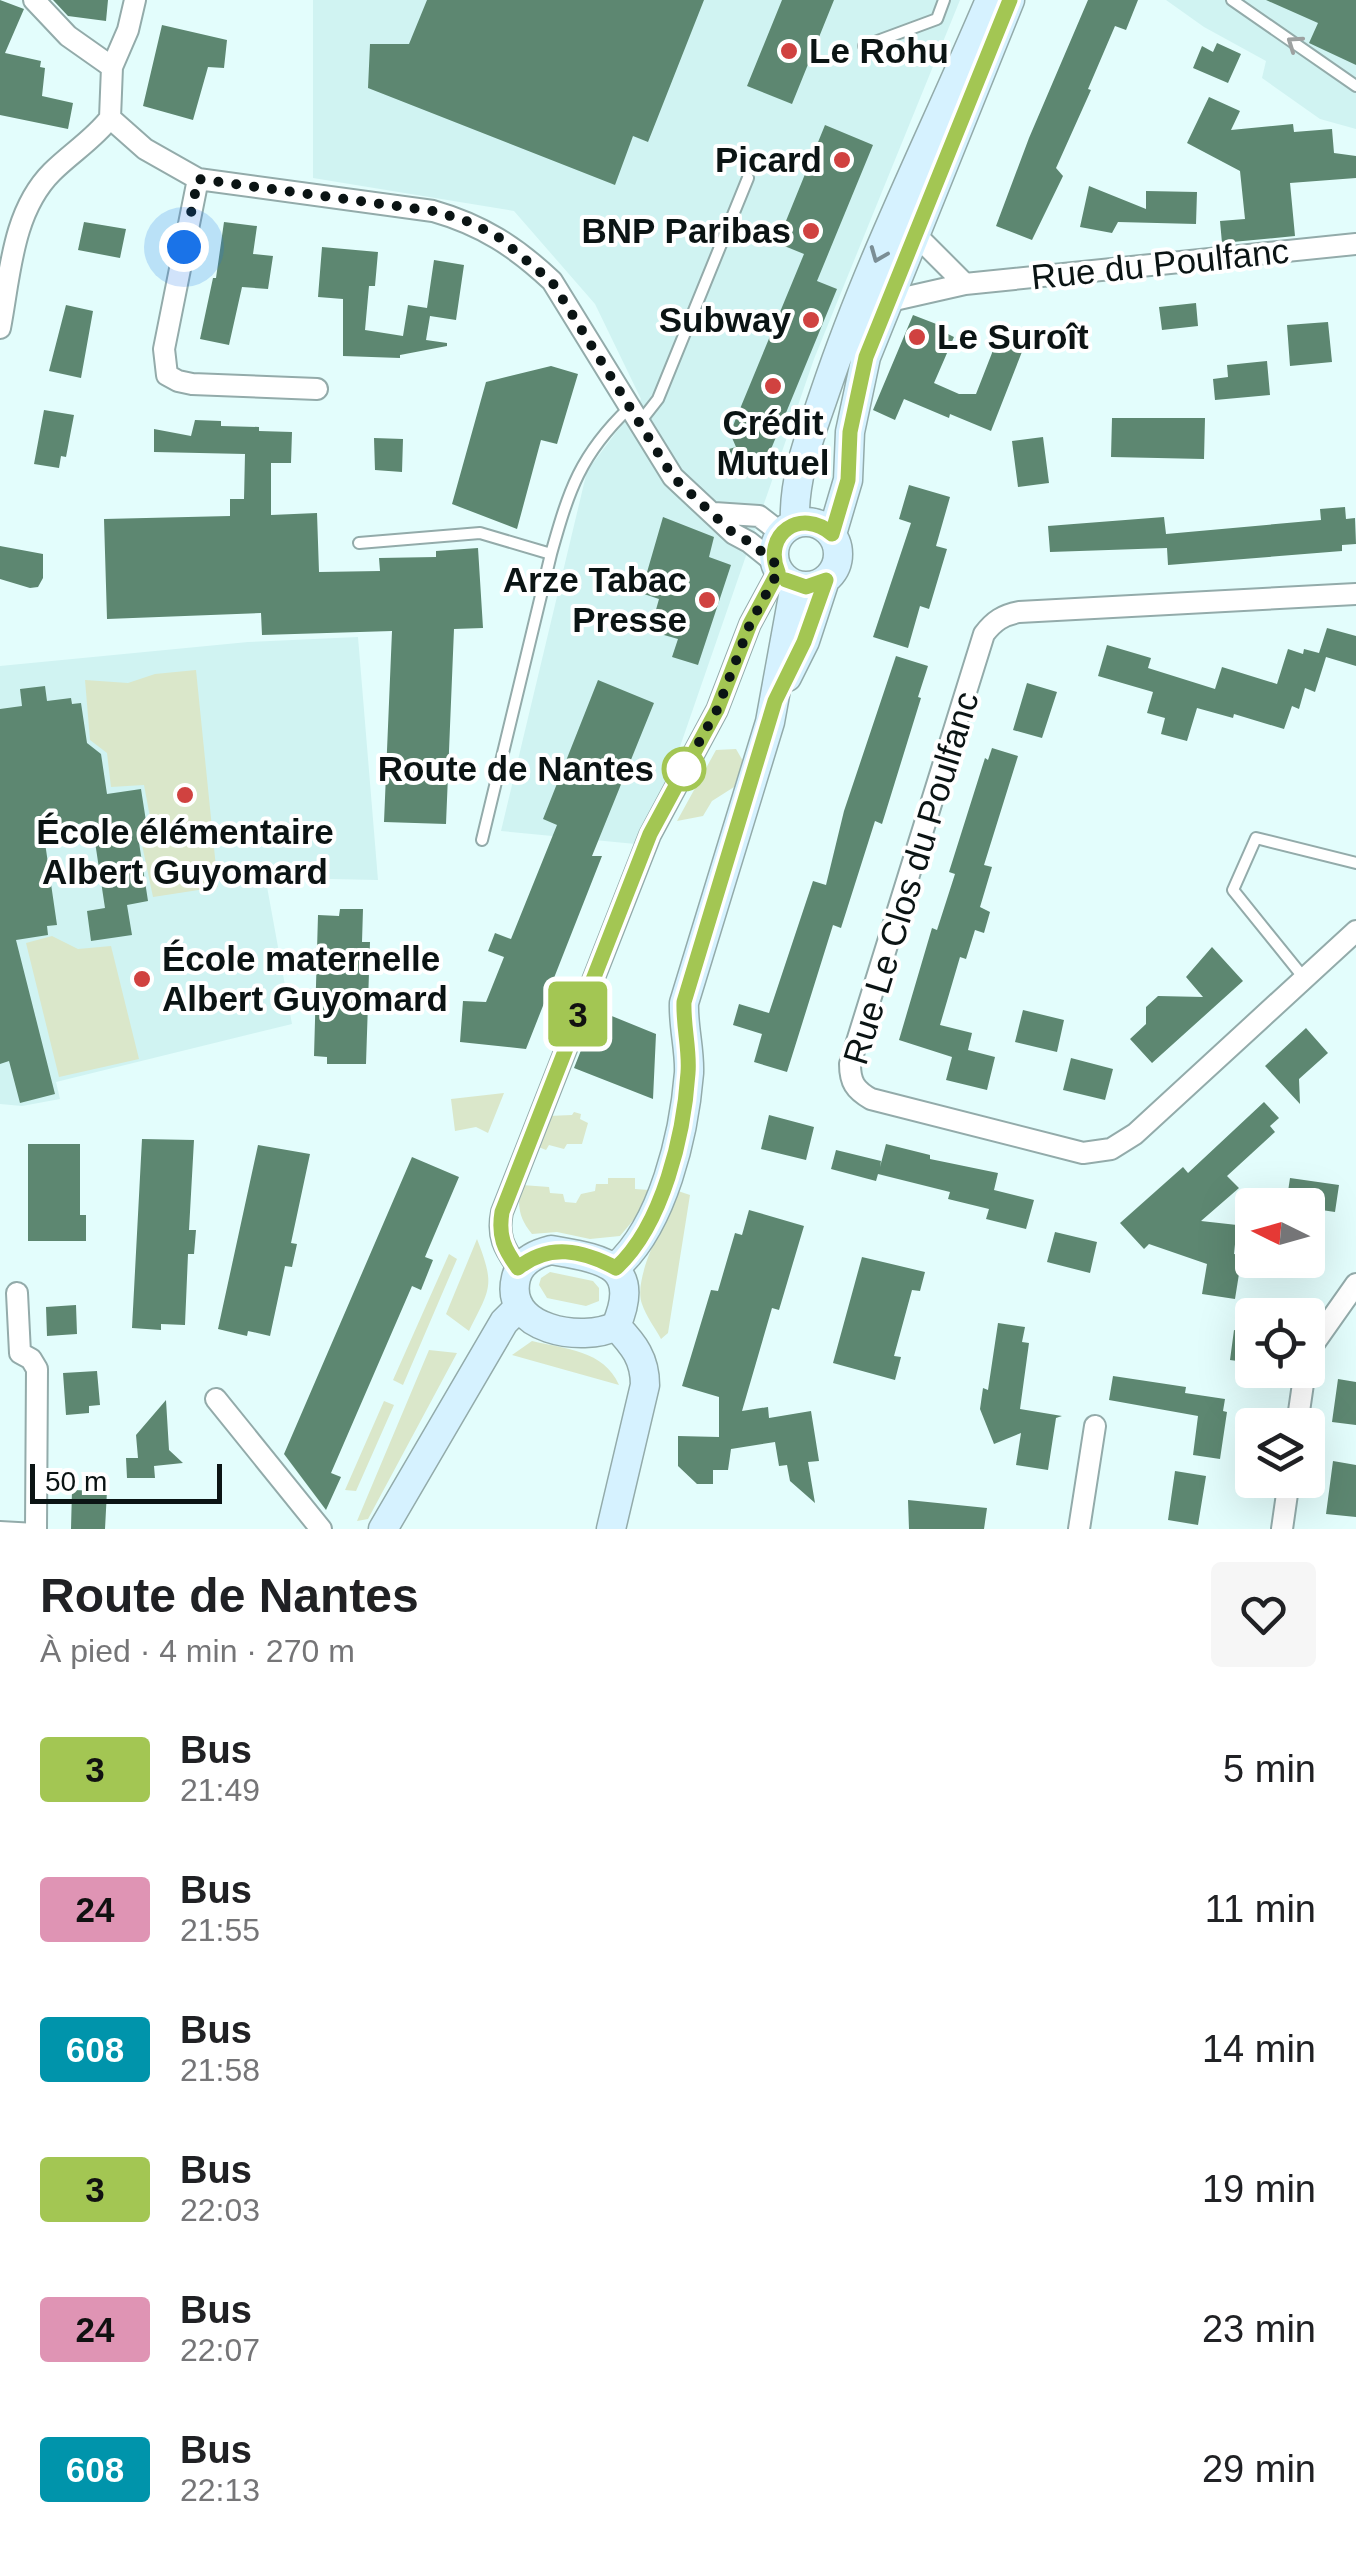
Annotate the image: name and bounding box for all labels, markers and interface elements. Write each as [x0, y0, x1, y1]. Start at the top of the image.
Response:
place label: Le Rohu [809, 31, 949, 70]
one-way arrow [1287, 37, 1305, 55]
marker: Le Rohu [778, 40, 800, 62]
place label: Picard [715, 140, 822, 179]
marker: Picard [831, 149, 853, 171]
place label: BNP Paribas [582, 211, 791, 250]
marker: BNP Paribas [800, 220, 822, 242]
your location [159, 222, 209, 272]
street label: Rue du Poulfanc [1029, 231, 1291, 296]
one-way arrow [870, 245, 890, 263]
place label: Subway [659, 300, 792, 339]
marker: Subway [800, 309, 822, 331]
place label: Le Suroît [937, 317, 1089, 356]
marker: Le Suroît [906, 326, 928, 348]
marker: Crédit Mutuel [762, 375, 784, 397]
place label: Crédit Mutuel [717, 403, 829, 482]
place label: Arze Tabac Presse [503, 560, 687, 639]
marker: Arze Tabac Presse [696, 589, 718, 611]
street label: Rue Le Clos du Poulfanc [835, 687, 986, 1069]
marker: Route de Nantes [663, 748, 705, 790]
place label: Route de Nantes [378, 749, 654, 788]
marker: École élémentaire Albert Guyomard [174, 784, 196, 806]
place label: École élémentaire Albert Guyomard [36, 812, 334, 891]
place label: École maternelle Albert Guyomard [162, 939, 448, 1018]
marker: École maternelle Albert Guyomard [131, 968, 153, 990]
line badge: 3 [546, 982, 610, 1046]
text: 3 [568, 995, 588, 1034]
north arrow [1235, 1188, 1325, 1278]
map controls [1235, 1188, 1325, 1498]
button: locate [1235, 1298, 1325, 1388]
button: layers [1235, 1408, 1325, 1498]
scale bar [30, 1459, 222, 1504]
text: 50 m [45, 1466, 107, 1497]
button: heart [1211, 1562, 1316, 1667]
text: Route de Nantes [40, 1569, 419, 1622]
text: À pied · 4 min · 270 m [40, 1633, 355, 1669]
text: Bus [180, 1729, 252, 1771]
text: 5 min [1223, 1748, 1316, 1790]
text: 3 [85, 1750, 105, 1789]
text: 21:49 [180, 1772, 260, 1808]
text: Bus [180, 1869, 252, 1911]
text: 11 min [1205, 1888, 1316, 1930]
text: 24 [76, 1890, 114, 1929]
text: 21:55 [180, 1912, 260, 1948]
text: Bus [180, 2009, 252, 2051]
text: 14 min [1202, 2028, 1316, 2070]
text: 608 [66, 2030, 124, 2069]
text: 21:58 [180, 2052, 260, 2088]
text: Bus [180, 2149, 252, 2191]
text: 19 min [1202, 2168, 1316, 2210]
text: 3 [85, 2170, 105, 2209]
text: 22:03 [180, 2192, 260, 2228]
text: Bus [180, 2289, 252, 2331]
text: 23 min [1202, 2308, 1316, 2350]
text: 24 [76, 2310, 114, 2349]
text: 22:07 [180, 2332, 260, 2368]
text: Bus [180, 2429, 252, 2471]
text: 29 min [1202, 2448, 1316, 2490]
text: 608 [66, 2450, 124, 2489]
text: 22:13 [180, 2472, 260, 2508]

